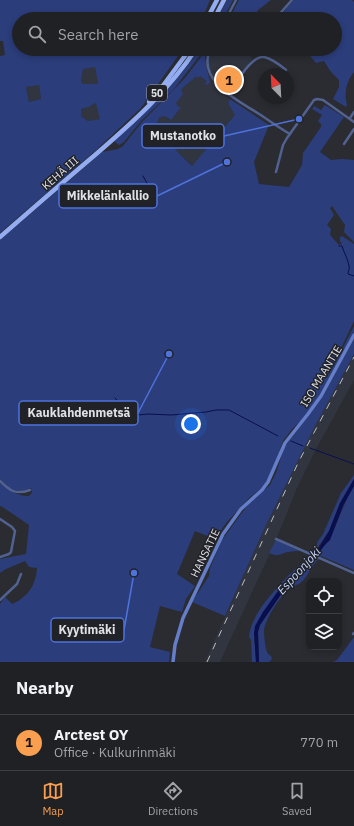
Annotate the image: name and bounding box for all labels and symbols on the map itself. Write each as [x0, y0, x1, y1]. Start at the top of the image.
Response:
pin: 1 [216, 65, 242, 95]
north arrow [258, 68, 294, 104]
road number: 50 [147, 85, 167, 101]
callout: Mustanotko [142, 124, 224, 148]
text: Mustanotko [150, 128, 216, 143]
street label: KEHÄ III [39, 153, 81, 193]
callout: Mikkelänkallio [59, 184, 157, 208]
text: Mikkelänkallio [67, 188, 149, 203]
street label: ISO MAANTIE [297, 343, 345, 409]
callout: Kauklahdenmetsä [19, 401, 138, 425]
text: Kauklahdenmetsä [28, 405, 131, 420]
your location [181, 414, 201, 434]
street label: HANSATIE [187, 526, 223, 580]
water label: Espoonjoki [274, 543, 324, 597]
callout: Kyytimäki [51, 618, 124, 642]
text: Kyytimäki [59, 622, 115, 637]

